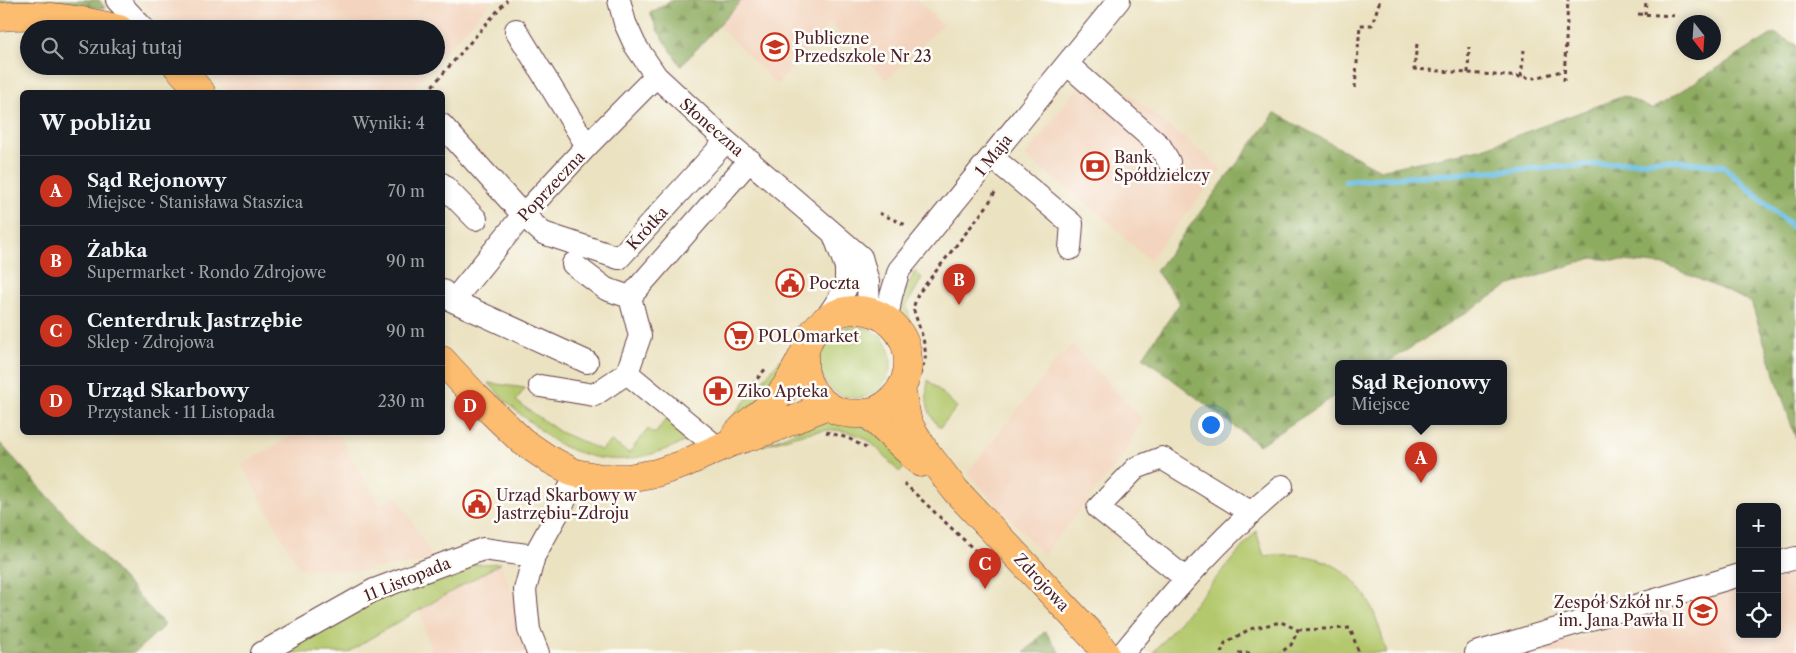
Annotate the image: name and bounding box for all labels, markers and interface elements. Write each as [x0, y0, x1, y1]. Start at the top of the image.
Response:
north arrow [1676, 15, 1721, 60]
search box [20, 20, 445, 75]
place label: Publiczne Przedszkole Nr 23 [794, 28, 932, 66]
school or university icon: Publiczne Przedszkole Nr 23 [760, 32, 790, 62]
icon: search [38, 34, 66, 62]
text: Szukaj tutaj [78, 36, 182, 59]
street label: Słoneczna [676, 94, 749, 161]
text: W pobliżu [40, 110, 151, 135]
text: Wyniki: 4 [352, 113, 425, 133]
street label: 1 Maja [970, 129, 1016, 180]
street label: Poprzeczna [513, 146, 589, 225]
place label: Bank Spółdzielczy [1114, 147, 1211, 185]
bank icon: Bank Spółdzielczy [1080, 151, 1110, 181]
text: Sąd Rejonowy [87, 169, 226, 192]
text: A [50, 181, 62, 201]
text: 70 m [388, 181, 425, 201]
text: Miejsce · Stanisława Staszica [87, 192, 303, 212]
street label: Krótka [622, 202, 672, 254]
text: Żabka [87, 239, 147, 262]
text: B [50, 251, 62, 271]
text: 90 m [386, 251, 425, 271]
text: Supermarket · Rondo Zdrojowe [87, 262, 326, 282]
pin: B [943, 264, 975, 305]
public building icon: Poczta [775, 268, 805, 298]
place label: Poczta [809, 273, 860, 293]
text: Centerdruk Jastrzębie [87, 309, 303, 332]
text: C [50, 321, 62, 341]
text: 90 m [386, 321, 425, 341]
supermarket icon: POLOmarket [724, 321, 754, 351]
place label: POLOmarket [758, 326, 859, 346]
text: Sklep · Zdrojowa [87, 332, 214, 352]
popup [1335, 360, 1507, 425]
text: Sąd Rejonowy [1351, 371, 1491, 394]
pharmacy icon: Ziko Apteka [703, 376, 733, 406]
text: Urząd Skarbowy [87, 379, 249, 402]
place label: Ziko Apteka [737, 381, 829, 401]
pin: D [454, 390, 486, 431]
text: D [49, 391, 63, 411]
text: 230 m [378, 391, 425, 411]
text: Miejsce [1351, 394, 1410, 414]
text: Przystanek · 11 Listopada [87, 402, 275, 422]
your location [1198, 412, 1224, 438]
pin: A [1405, 442, 1437, 483]
place label: Urząd Skarbowy w Jastrzębiu-Zdroju [493, 485, 637, 523]
public building icon: Urząd Skarbowy w Jastrzębiu-Zdroju [462, 489, 492, 519]
map controls [1736, 503, 1781, 638]
button: + [1736, 503, 1781, 548]
pin: C [969, 548, 1001, 589]
button: − [1736, 548, 1781, 593]
street label: Zdrojowa [1010, 549, 1074, 616]
street label: 11 Listopada [361, 552, 454, 605]
place label: Zespół Szkół nr 5 im. Jana Pawła II [1554, 592, 1684, 630]
button: locate [1736, 593, 1781, 638]
school or university icon: Zespół Szkół nr 5 im. Jana Pawła II [1688, 596, 1718, 626]

